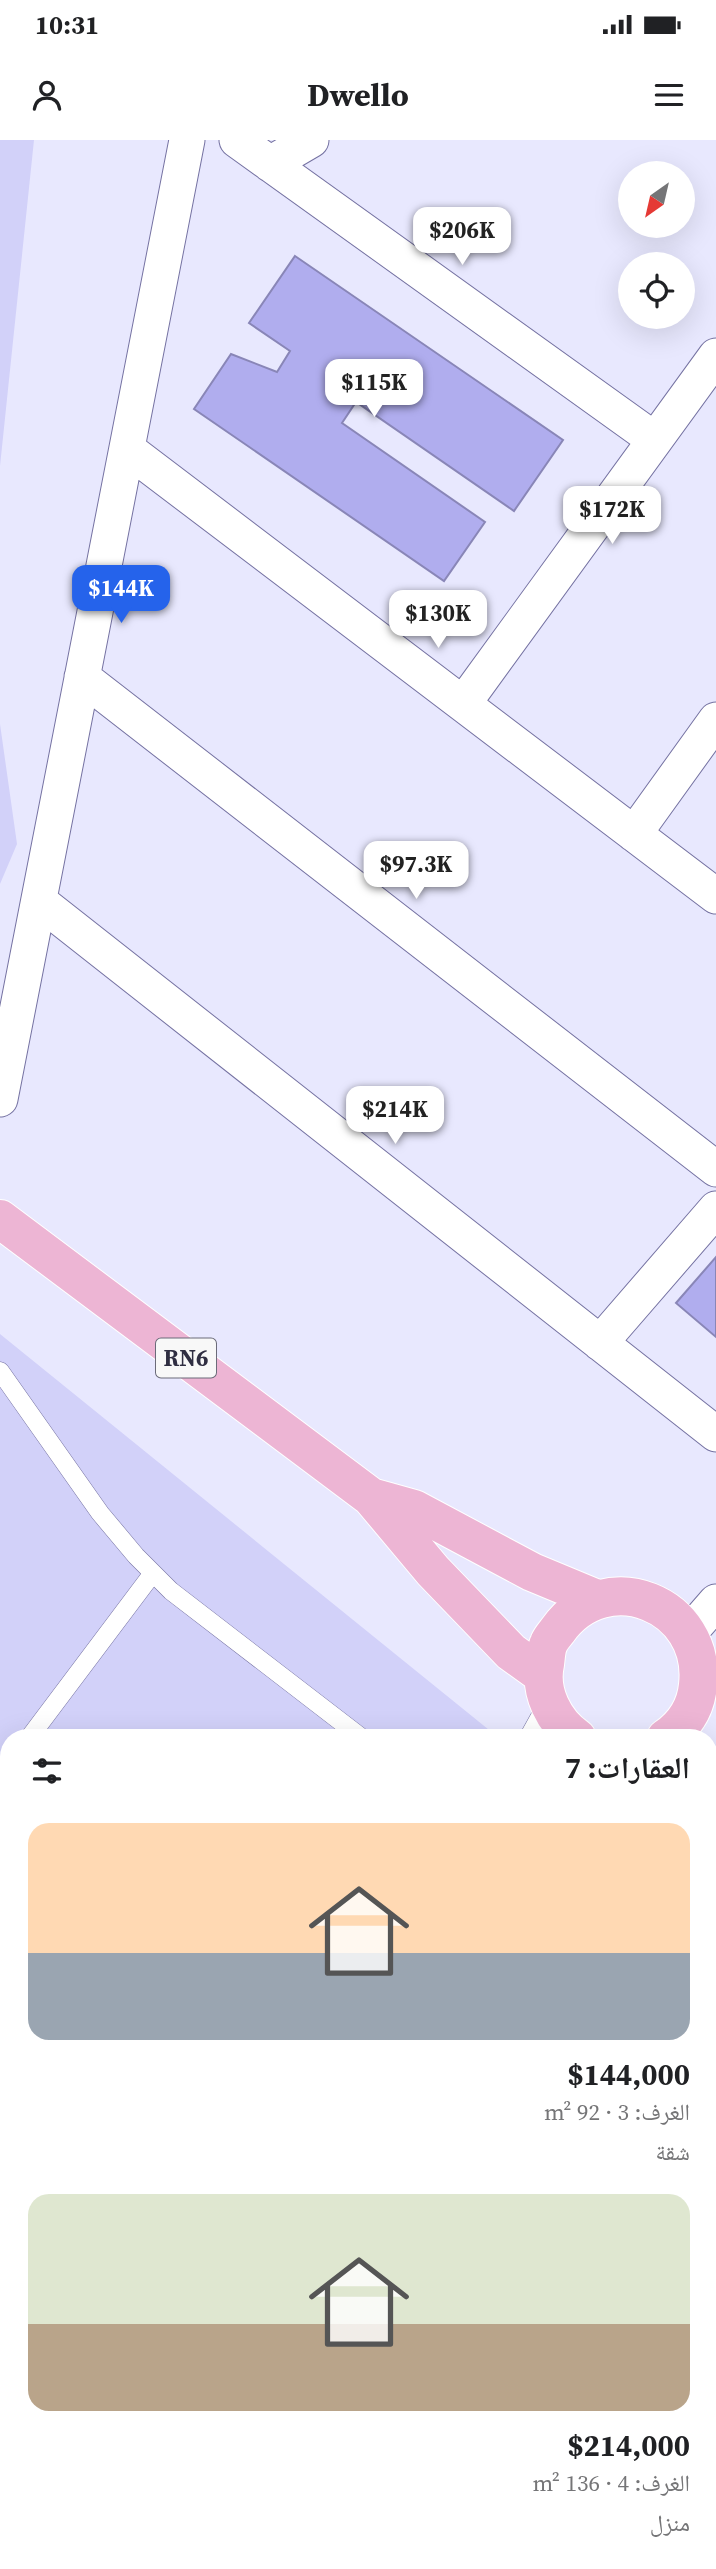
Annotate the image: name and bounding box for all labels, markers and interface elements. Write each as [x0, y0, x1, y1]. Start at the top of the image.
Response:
text: 10:31 [35, 7, 99, 43]
text: Dwello [307, 73, 409, 117]
icon: person [28, 76, 66, 114]
icon: menu [650, 76, 688, 114]
north arrow [618, 161, 695, 238]
map controls [618, 161, 695, 329]
pin: $206K [413, 208, 511, 267]
text: $206K [429, 214, 495, 246]
button: locate [618, 252, 695, 329]
pin: $115K [325, 359, 423, 419]
text: $115K [341, 366, 407, 398]
pin: $172K [563, 486, 661, 546]
text: $172K [579, 493, 645, 525]
pin: $144K [72, 566, 170, 625]
text: $144K [88, 572, 154, 604]
pin: $130K [389, 590, 487, 650]
text: $130K [405, 597, 471, 629]
pin: $97.3K [359, 842, 473, 901]
text: $97.3K [380, 848, 452, 880]
pin: $214K [346, 1086, 444, 1146]
text: $214K [362, 1093, 428, 1125]
road number: RN6 [156, 1338, 216, 1378]
text: العقارات: 7 [565, 1747, 690, 1788]
icon: filters [28, 1752, 66, 1790]
icon: home [296, 1868, 422, 1994]
text: $144,000 [567, 2054, 690, 2095]
text: الغرف: 3 · 92 m² [544, 2096, 690, 2128]
text: شقة [656, 2136, 690, 2168]
icon: home [296, 2239, 422, 2365]
text: $214,000 [567, 2425, 690, 2466]
text: الغرف: 4 · 136 m² [532, 2467, 690, 2499]
text: منزل [650, 2507, 690, 2539]

